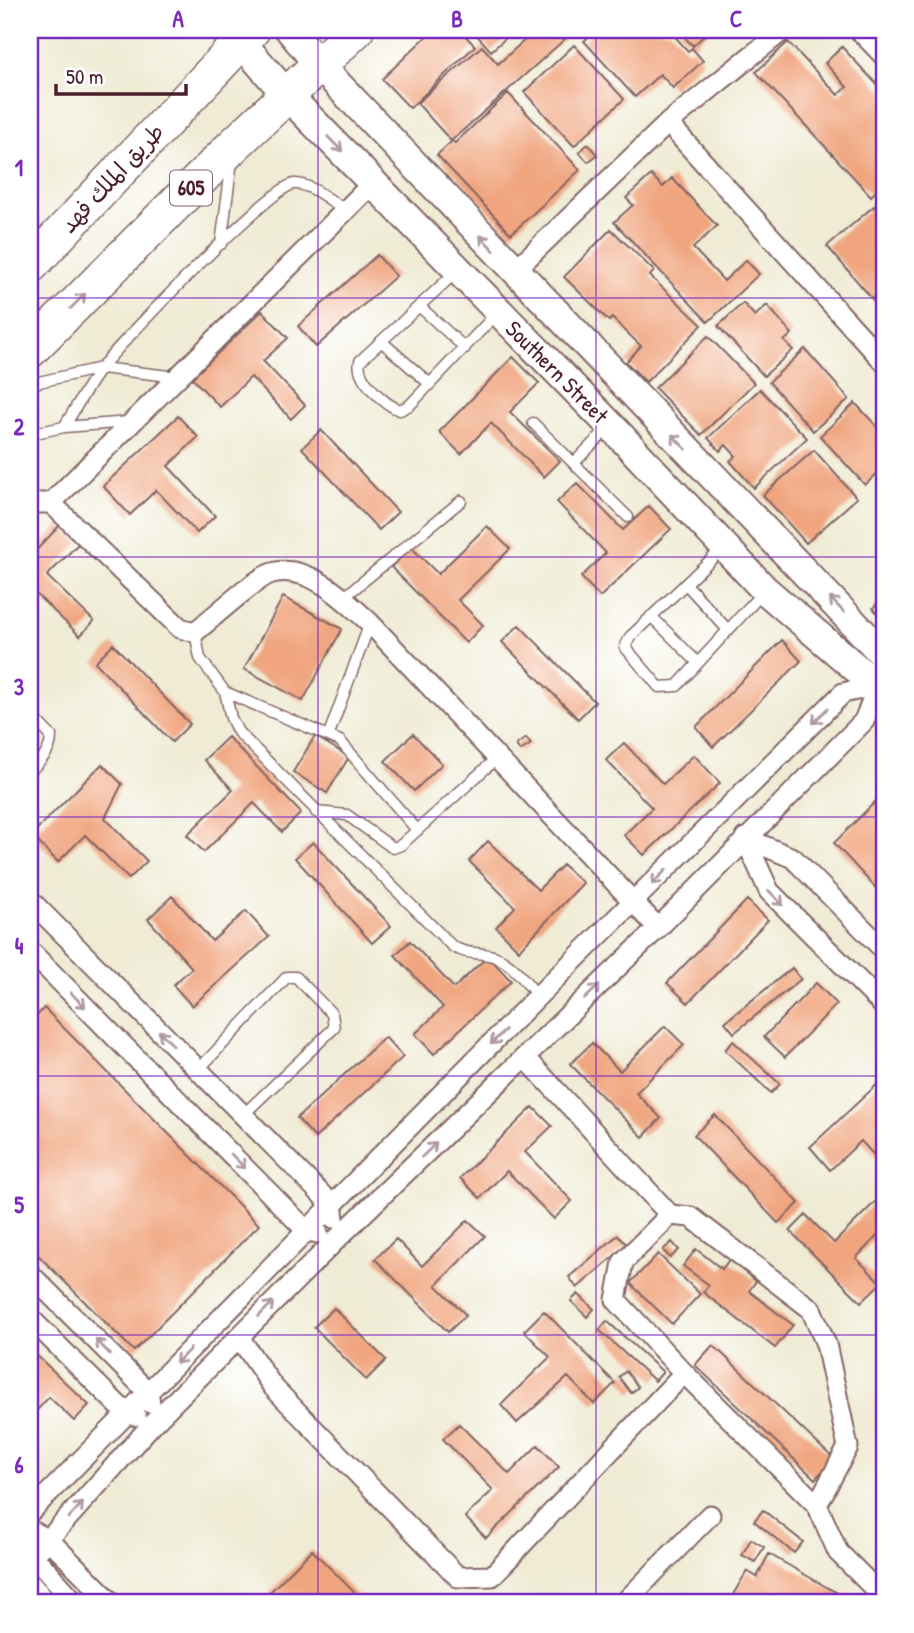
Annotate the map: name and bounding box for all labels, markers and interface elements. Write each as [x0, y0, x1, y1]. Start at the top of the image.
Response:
text: A [172, 3, 184, 34]
text: B [451, 3, 463, 34]
text: C [730, 3, 742, 34]
scale bar [56, 52, 186, 96]
text: 50 m [66, 62, 103, 91]
street label: طريق الملك فهد [53, 116, 171, 239]
one-way arrow [327, 135, 344, 152]
text: 1 [15, 152, 23, 183]
road number: 605 [170, 170, 212, 206]
one-way arrow [479, 234, 496, 252]
one-way arrow [69, 293, 86, 310]
street label: Southern Street [499, 313, 616, 431]
text: 2 [14, 411, 25, 442]
one-way arrow [670, 434, 687, 451]
one-way arrow [828, 597, 845, 614]
text: 3 [14, 671, 24, 702]
one-way arrow [812, 707, 829, 724]
one-way arrow [651, 868, 668, 885]
one-way arrow [768, 889, 785, 906]
text: 4 [15, 930, 24, 961]
one-way arrow [583, 983, 600, 1000]
one-way arrow [69, 991, 86, 1008]
one-way arrow [489, 1028, 506, 1045]
one-way arrow [158, 1029, 175, 1046]
one-way arrow [420, 1142, 437, 1159]
one-way arrow [229, 1153, 246, 1170]
text: 5 [14, 1189, 24, 1220]
one-way arrow [258, 1301, 275, 1318]
one-way arrow [95, 1339, 112, 1356]
one-way arrow [175, 1347, 192, 1364]
text: 6 [14, 1449, 24, 1480]
one-way arrow [68, 1501, 84, 1519]

